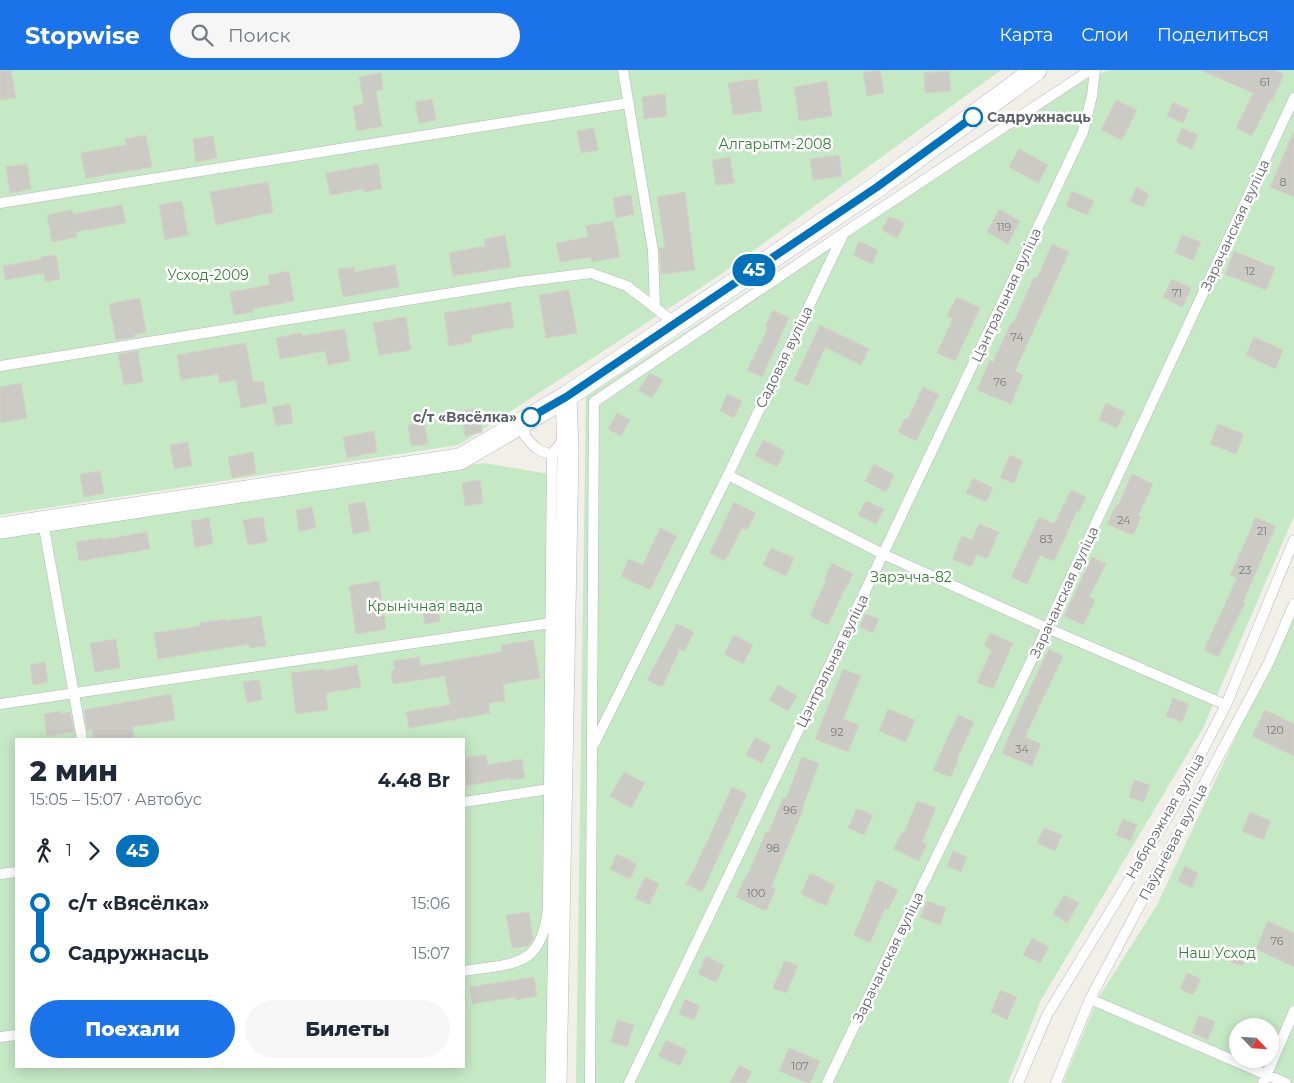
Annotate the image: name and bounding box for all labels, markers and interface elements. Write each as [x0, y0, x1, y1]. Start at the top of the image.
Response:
search box [170, 13, 520, 58]
text: Stopwise [25, 21, 140, 50]
icon: search [188, 21, 216, 49]
text: Поиск [228, 24, 290, 47]
text: Карта [999, 24, 1053, 46]
text: Слои [1081, 24, 1129, 46]
text: Поделиться [1157, 24, 1269, 46]
house number: 61 [1260, 75, 1270, 89]
marker: Садружнасць [963, 107, 983, 127]
place label: Садружнасць [987, 108, 1091, 126]
park label: Алгарытм-2008 [719, 135, 832, 153]
street label: Зарачанская вуліца [1197, 156, 1273, 294]
house number: 8 [1279, 175, 1287, 189]
house number: 119 [997, 220, 1012, 234]
street label: Цэнтральная вуліца [967, 225, 1045, 365]
line badge: 45 [732, 254, 776, 286]
text: 45 [742, 259, 766, 281]
house number: 12 [1245, 264, 1255, 278]
park label: Усход-2009 [167, 266, 249, 284]
house number: 71 [1172, 286, 1182, 300]
street label: Садовая вуліца [752, 303, 816, 411]
house number: 74 [1010, 330, 1024, 344]
house number: 76 [994, 375, 1007, 389]
marker: с/т «Вясёлка» [521, 407, 541, 427]
place label: с/т «Вясёлка» [413, 408, 517, 426]
house number: 24 [1117, 513, 1131, 527]
street label: Зарачанская вуліца [1026, 523, 1102, 661]
house number: 21 [1257, 524, 1267, 538]
house number: 83 [1039, 532, 1053, 546]
house number: 23 [1239, 563, 1251, 577]
park label: Зарэчча-82 [870, 568, 952, 586]
street label: Цэнтральная вуліца [792, 591, 872, 731]
park label: Крынічная вада [367, 597, 483, 615]
house number: 120 [1266, 723, 1284, 737]
house number: 92 [831, 725, 843, 739]
house number: 34 [1015, 742, 1029, 756]
street label: Набярэжная вуліца [1122, 750, 1208, 882]
text: 2 мин [30, 754, 118, 788]
text: 4.48 Br [378, 769, 450, 792]
street label: Паўднёвая вуліца [1135, 781, 1211, 903]
text: 15:05 – 15:07 · Автобус [30, 790, 202, 809]
house number: 96 [783, 803, 797, 817]
icon: walk [30, 837, 58, 865]
icon: forward [80, 837, 108, 865]
text: 45 [126, 840, 149, 862]
text: 1 [66, 841, 72, 860]
house number: 98 [766, 841, 780, 855]
house number: 100 [747, 886, 765, 900]
street label: Зарачанская вуліца [849, 889, 927, 1025]
text: с/т «Вясёлка» [68, 892, 209, 915]
text: 15:06 [411, 894, 450, 913]
house number: 76 [1271, 934, 1284, 948]
text: Садружнасць [68, 942, 209, 965]
text: 15:07 [412, 944, 450, 963]
park label: Наш Усход [1178, 944, 1256, 962]
button: Поехали [30, 1000, 235, 1058]
button: Билеты [245, 1000, 450, 1058]
north arrow [1229, 1018, 1279, 1068]
map controls [1229, 1018, 1279, 1068]
house number: 107 [791, 1059, 809, 1073]

